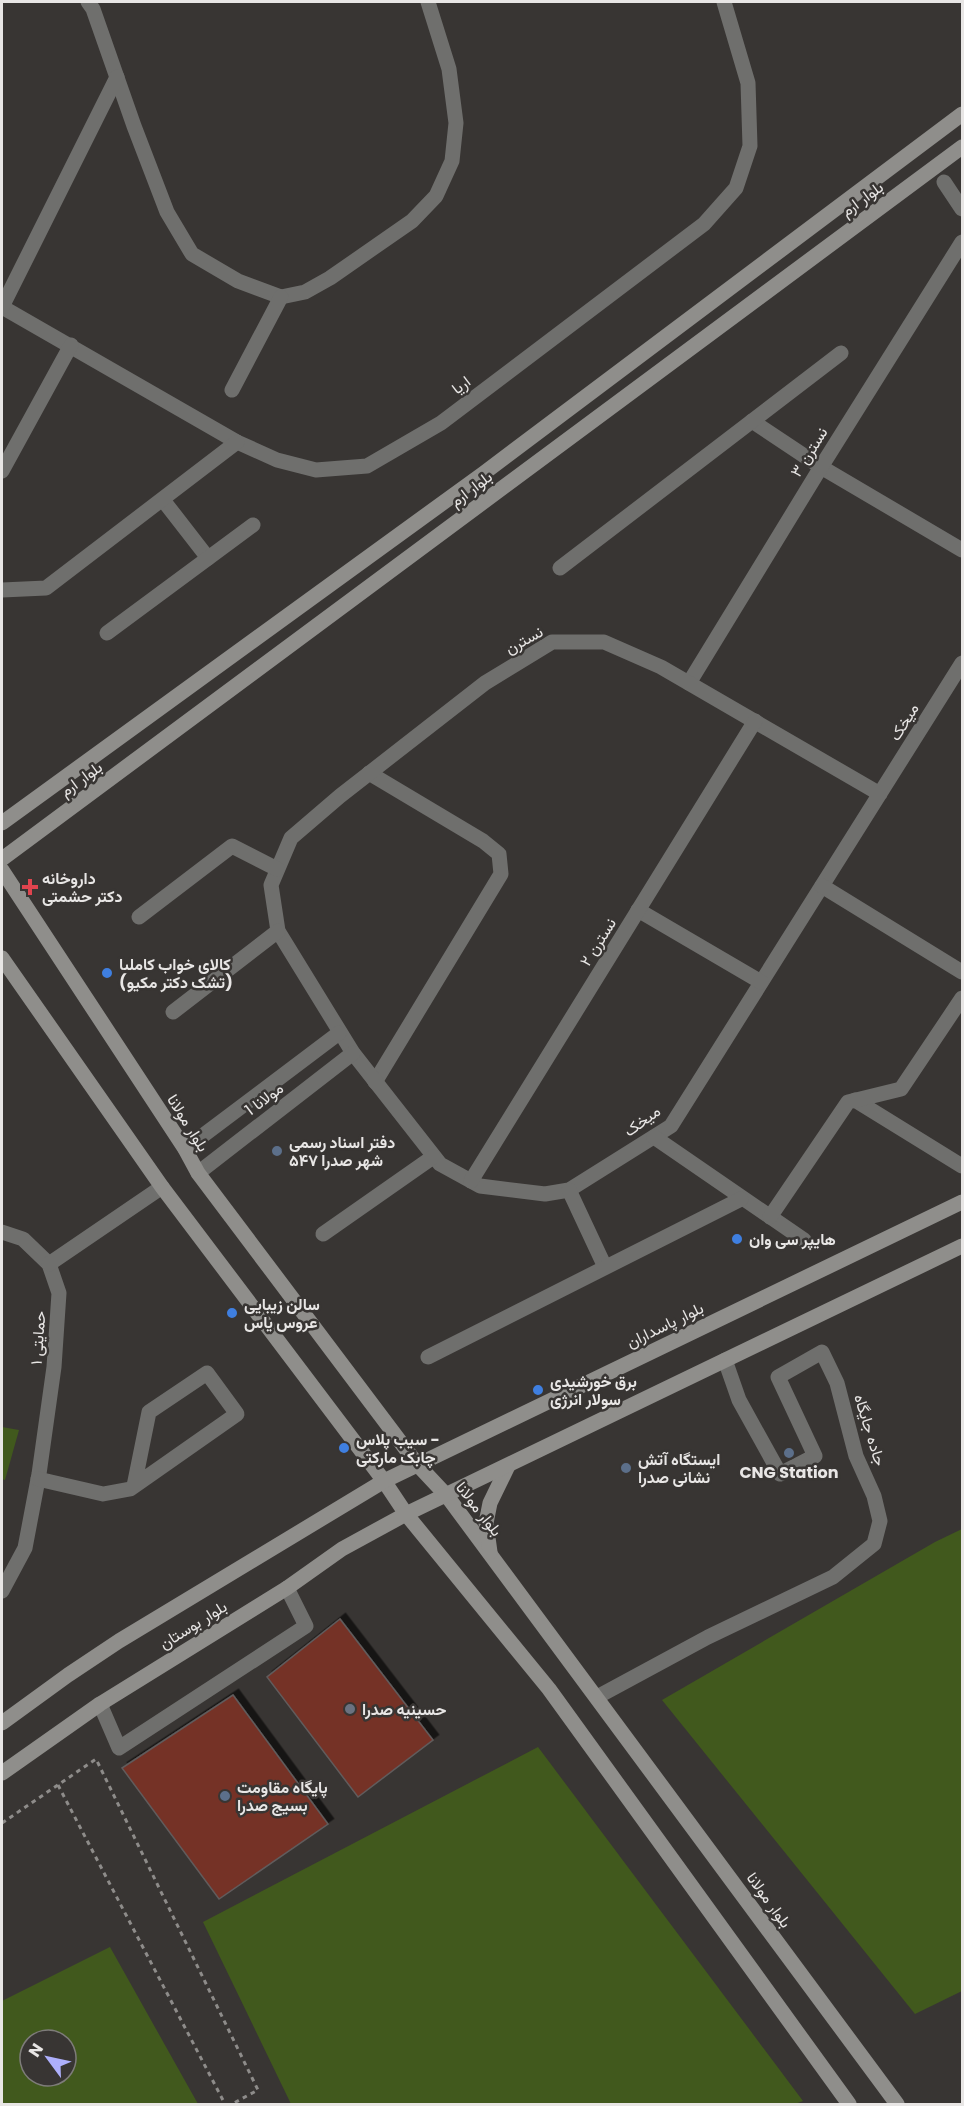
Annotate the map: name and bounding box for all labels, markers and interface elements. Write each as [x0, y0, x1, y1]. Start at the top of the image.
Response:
street label: بلوار ارم [836, 176, 888, 222]
street label: اریا [447, 370, 475, 400]
street label: نسترن ۳ [785, 423, 833, 481]
street label: بلوار ارم [445, 465, 497, 513]
street label: نسترن [501, 620, 547, 660]
street label: میخک [884, 699, 924, 745]
street label: بلوار ارم [55, 756, 107, 802]
place label: داروخانه دکتر حشمتی [42, 867, 122, 908]
marker: داروخانه دکتر حشمتی [23, 880, 37, 894]
street label: نسترن ۲ [574, 913, 622, 971]
place label: کالای خواب کاملیا (تشک دکتر مکیو) [119, 953, 233, 994]
marker: کالای خواب کاملیا (تشک دکتر مکیو) [100, 966, 114, 980]
street label: مولانا 1 [240, 1077, 288, 1121]
street label: بلوار مولانا [161, 1090, 215, 1156]
street label: میخک [619, 1100, 665, 1142]
place label: دفتر اسناد رسمی ۵۴۷ شهر صدرا [289, 1131, 395, 1172]
marker: دفتر اسناد رسمی ۵۴۷ شهر صدرا [270, 1144, 284, 1158]
place label: هایپر سی وان [749, 1228, 836, 1251]
marker: هایپر سی وان [730, 1232, 744, 1246]
place label: سالن زیبایی عروس یاس [244, 1293, 320, 1334]
street label: بلوار پاسداران [623, 1296, 707, 1354]
marker: سالن زیبایی عروس یاس [225, 1306, 239, 1320]
street label: حمایتی ۱ [25, 1310, 51, 1366]
place label: برق خورشیدی سولار انرژی [550, 1370, 637, 1411]
marker: برق خورشیدی سولار انرژی [531, 1383, 545, 1397]
street label: جاده جایگاه [848, 1391, 892, 1469]
place label: سیب پلاس - چابک مارکتی [356, 1428, 440, 1469]
marker: سیب پلاس - چابک مارکتی [337, 1441, 351, 1455]
marker: CNG Station [782, 1446, 796, 1460]
place label: ایستگاه آتش نشانی صدرا [638, 1448, 720, 1489]
marker: ایستگاه آتش نشانی صدرا [619, 1461, 633, 1475]
place label: CNG Station [739, 1461, 839, 1484]
street label: بلوار مولانا [450, 1477, 508, 1541]
street label: بلوار بوستان [155, 1595, 231, 1655]
place label: حسینیه صدرا [362, 1698, 446, 1721]
marker: حسینیه صدرا [343, 1702, 357, 1716]
place label: پایگاه مقاومت بسیج صدرا [237, 1776, 328, 1817]
marker: پایگاه مقاومت بسیج صدرا [218, 1789, 232, 1803]
street label: بلوار مولانا [741, 1867, 797, 1933]
north arrow [18, 2028, 78, 2088]
text: N [23, 2039, 49, 2061]

